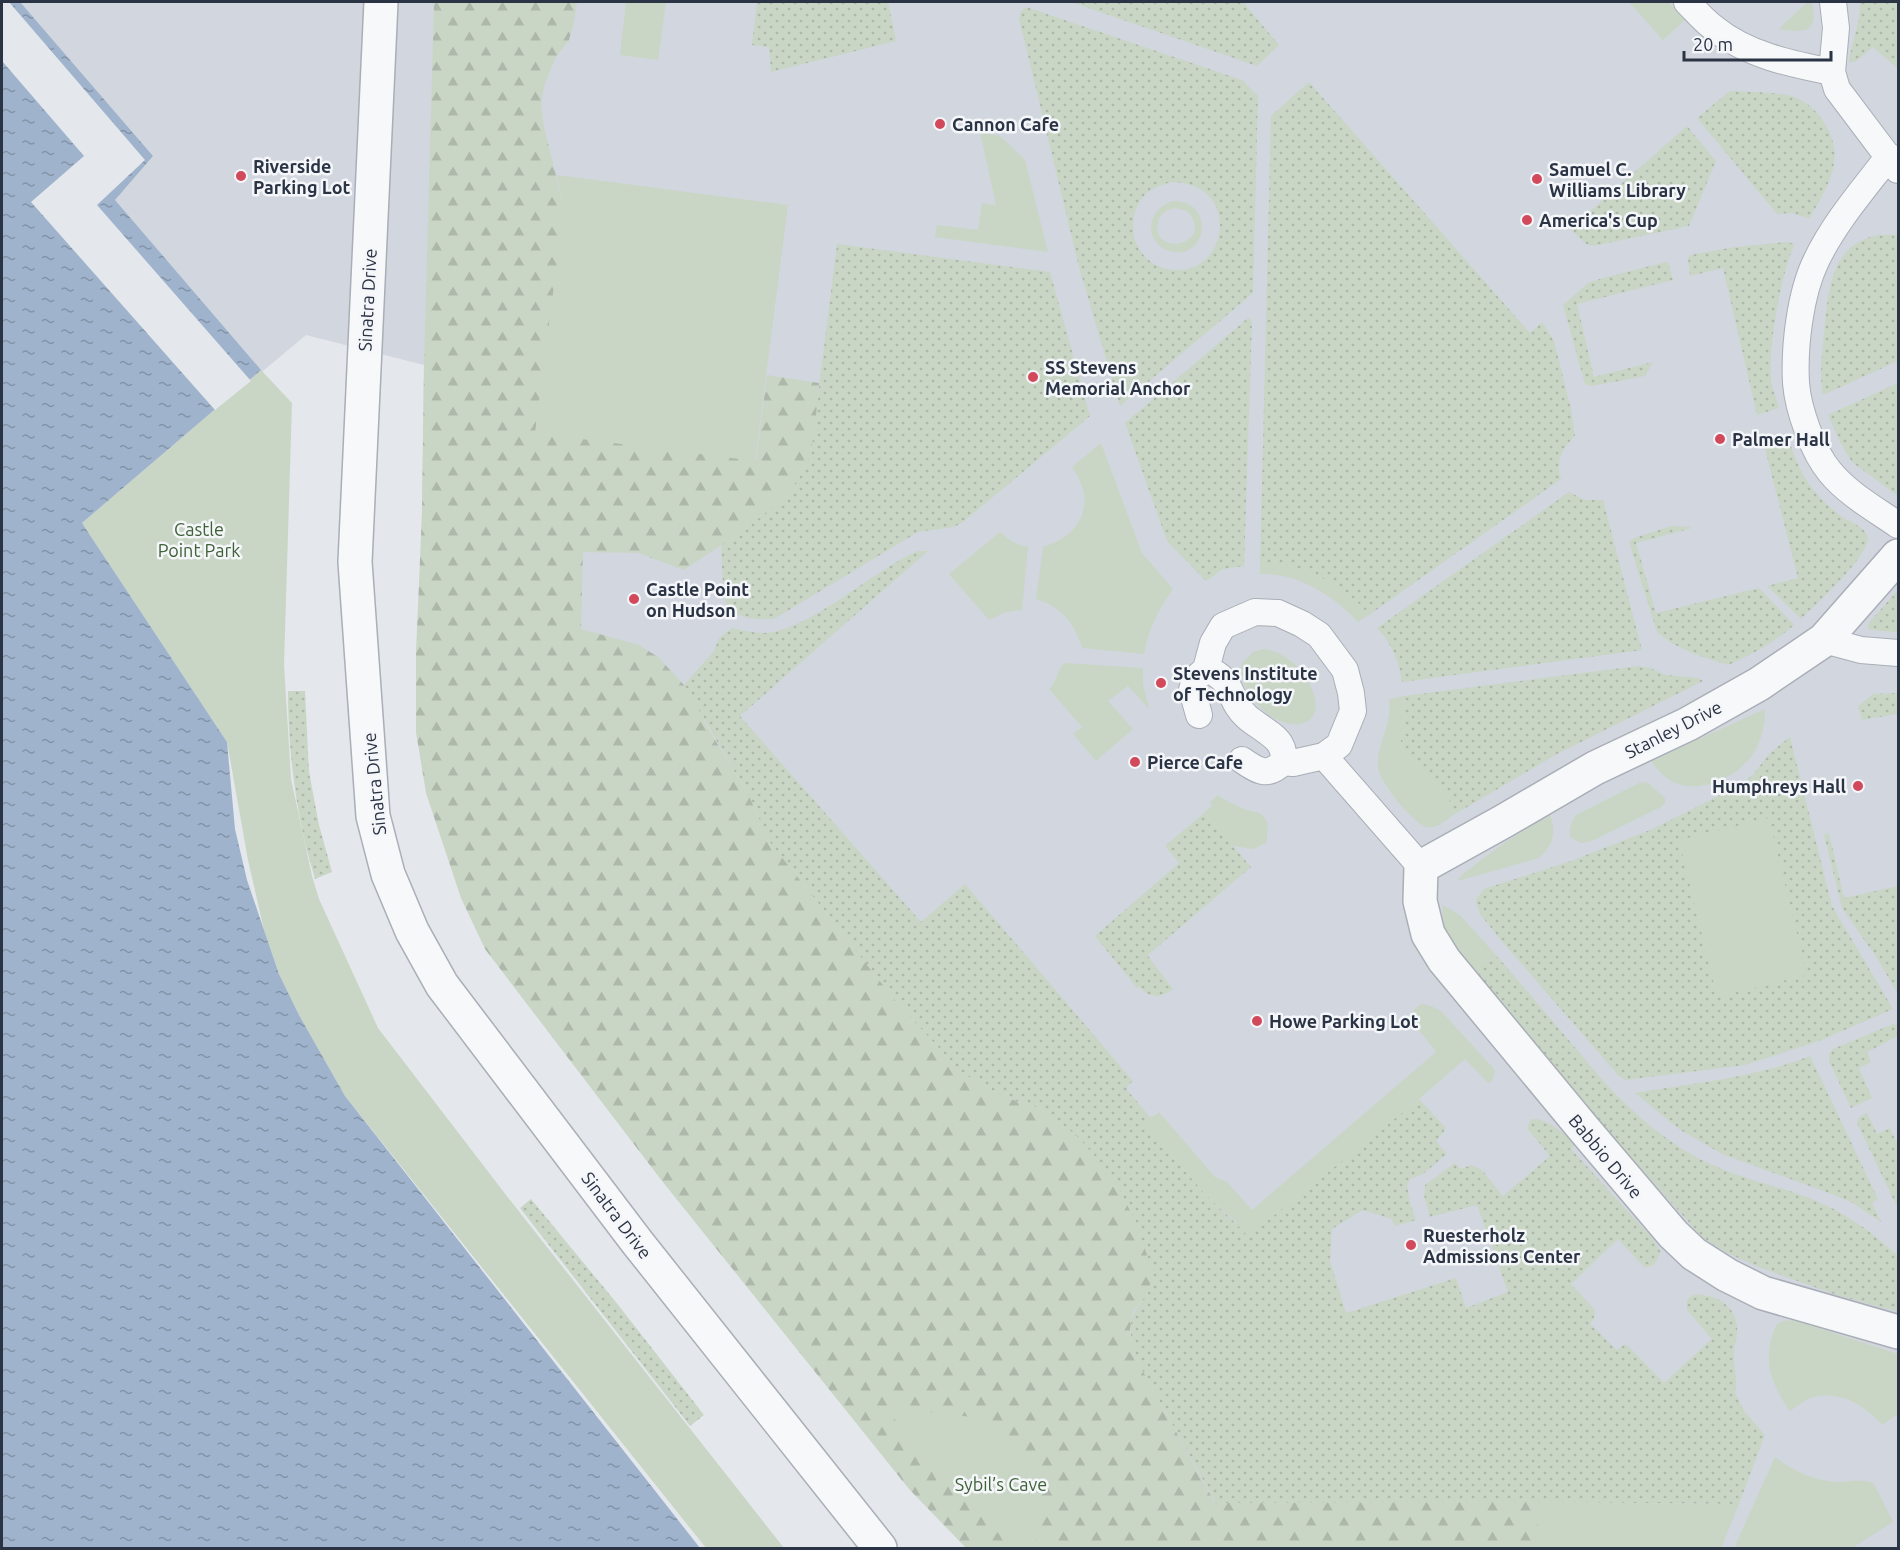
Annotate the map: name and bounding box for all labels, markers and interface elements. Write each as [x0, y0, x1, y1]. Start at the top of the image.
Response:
scale bar [1684, 24, 1831, 62]
text: 20 m [1693, 34, 1733, 54]
place label: Cannon Cafe [952, 114, 1059, 134]
marker: Cannon Cafe [933, 117, 947, 131]
place label: Riverside Parking Lot [253, 156, 350, 197]
place label: Samuel C. Williams Library [1549, 159, 1686, 200]
marker: Riverside Parking Lot [234, 169, 248, 183]
marker: Samuel C. Williams Library [1530, 172, 1544, 186]
place label: America's Cup [1539, 210, 1658, 230]
marker: America's Cup [1520, 213, 1534, 227]
street label: Sinatra Drive [354, 248, 380, 352]
place label: SS Stevens Memorial Anchor [1045, 357, 1191, 398]
marker: SS Stevens Memorial Anchor [1026, 370, 1040, 384]
place label: Palmer Hall [1732, 429, 1830, 449]
marker: Palmer Hall [1713, 432, 1727, 446]
park label: Castle Point Park [158, 519, 240, 560]
place label: Castle Point on Hudson [646, 579, 749, 620]
marker: Castle Point on Hudson [627, 592, 641, 606]
place label: Stevens Institute of Technology [1173, 663, 1318, 704]
marker: Stevens Institute of Technology [1154, 676, 1168, 690]
street label: Stanley Drive [1621, 696, 1725, 762]
street label: Sinatra Drive [359, 732, 389, 836]
place label: Pierce Cafe [1147, 752, 1243, 772]
marker: Pierce Cafe [1128, 755, 1142, 769]
place label: Humphreys Hall [1712, 776, 1847, 796]
marker: Humphreys Hall [1851, 779, 1865, 793]
place label: Howe Parking Lot [1269, 1011, 1419, 1031]
marker: Howe Parking Lot [1250, 1014, 1264, 1028]
street label: Babbio Drive [1565, 1110, 1647, 1202]
street label: Sinatra Drive [578, 1168, 656, 1262]
place label: Ruesterholz Admissions Center [1423, 1225, 1581, 1266]
marker: Ruesterholz Admissions Center [1404, 1238, 1418, 1252]
park label: Sybil’s Cave [955, 1474, 1047, 1494]

